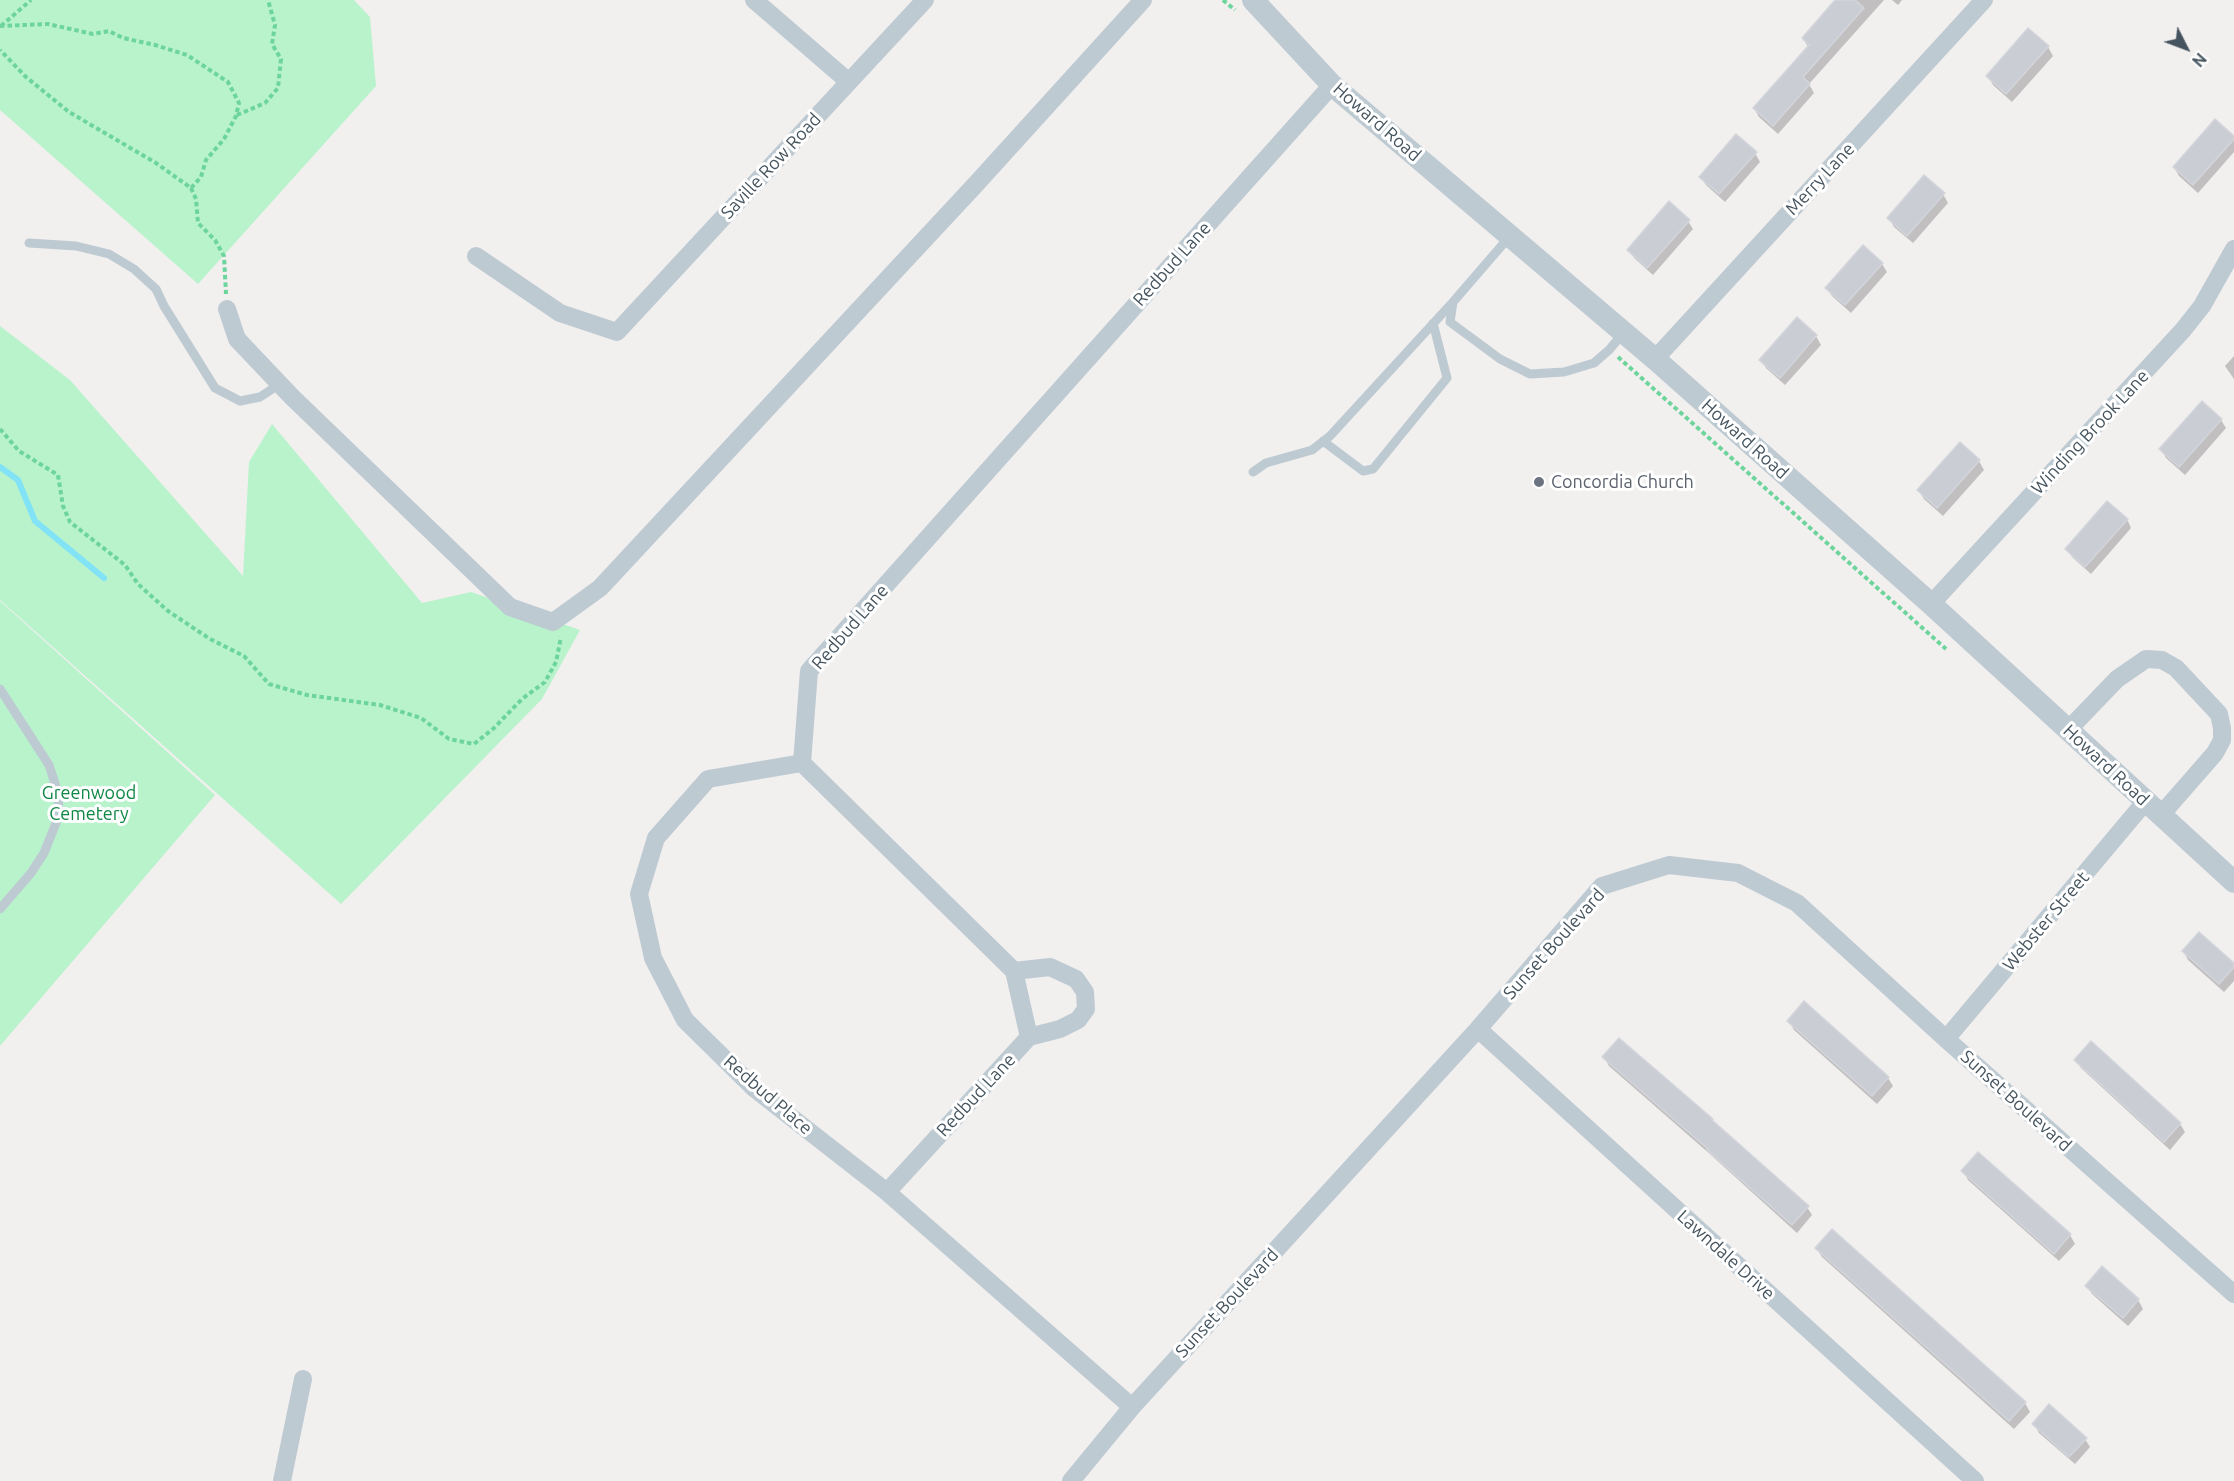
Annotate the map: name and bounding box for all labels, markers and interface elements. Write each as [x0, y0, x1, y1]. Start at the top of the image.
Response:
north arrow [2156, 18, 2216, 78]
text: N [2189, 50, 2210, 71]
street label: Howard Road [1329, 78, 1425, 166]
street label: Saville Row Road [717, 109, 825, 223]
street label: Merry Lane [1781, 138, 1859, 220]
street label: Redbud Lane [1129, 217, 1215, 311]
street label: Winding Brook Lane [2027, 365, 2153, 499]
street label: Howard Road [1697, 394, 1793, 484]
place label: Concordia Church [1551, 471, 1694, 493]
marker: Concordia Church [1532, 475, 1546, 489]
street label: Redbud Lane [807, 580, 893, 674]
street label: Howard Road [2059, 720, 2153, 810]
park label: Greenwood Cemetery [42, 782, 136, 824]
street label: Webster Street [1998, 867, 2094, 975]
street label: Sunset Boulevard [1499, 884, 1609, 1004]
street label: Sunset Boulevard [1956, 1046, 2076, 1156]
street label: Redbud Lane [932, 1049, 1020, 1141]
street label: Redbud Place [719, 1051, 817, 1139]
street label: Lawndale Drive [1673, 1206, 1779, 1304]
street label: Sunset Boulevard [1171, 1244, 1283, 1362]

